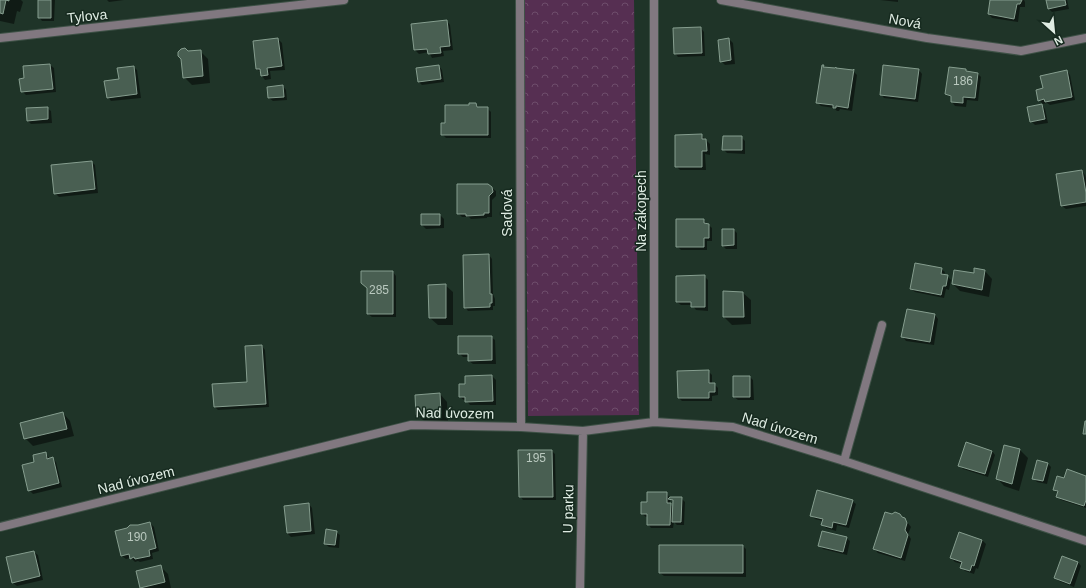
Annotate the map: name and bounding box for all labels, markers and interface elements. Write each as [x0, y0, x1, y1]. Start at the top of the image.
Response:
street label: Tylova [66, 6, 108, 26]
street label: Nová [888, 10, 923, 32]
north arrow [1034, 12, 1074, 52]
text: N [1052, 34, 1065, 48]
house number: 186 [953, 74, 973, 88]
street label: Na zákopech [633, 170, 649, 252]
street label: Sadová [499, 189, 515, 237]
house number: 285 [369, 283, 389, 297]
street label: Nad úvozem [416, 404, 494, 422]
street label: Nad úvozem [740, 409, 820, 447]
house number: 195 [526, 451, 546, 465]
street label: Nad úvozem [96, 463, 176, 497]
street label: U parku [560, 484, 576, 534]
house number: 190 [127, 530, 147, 544]

